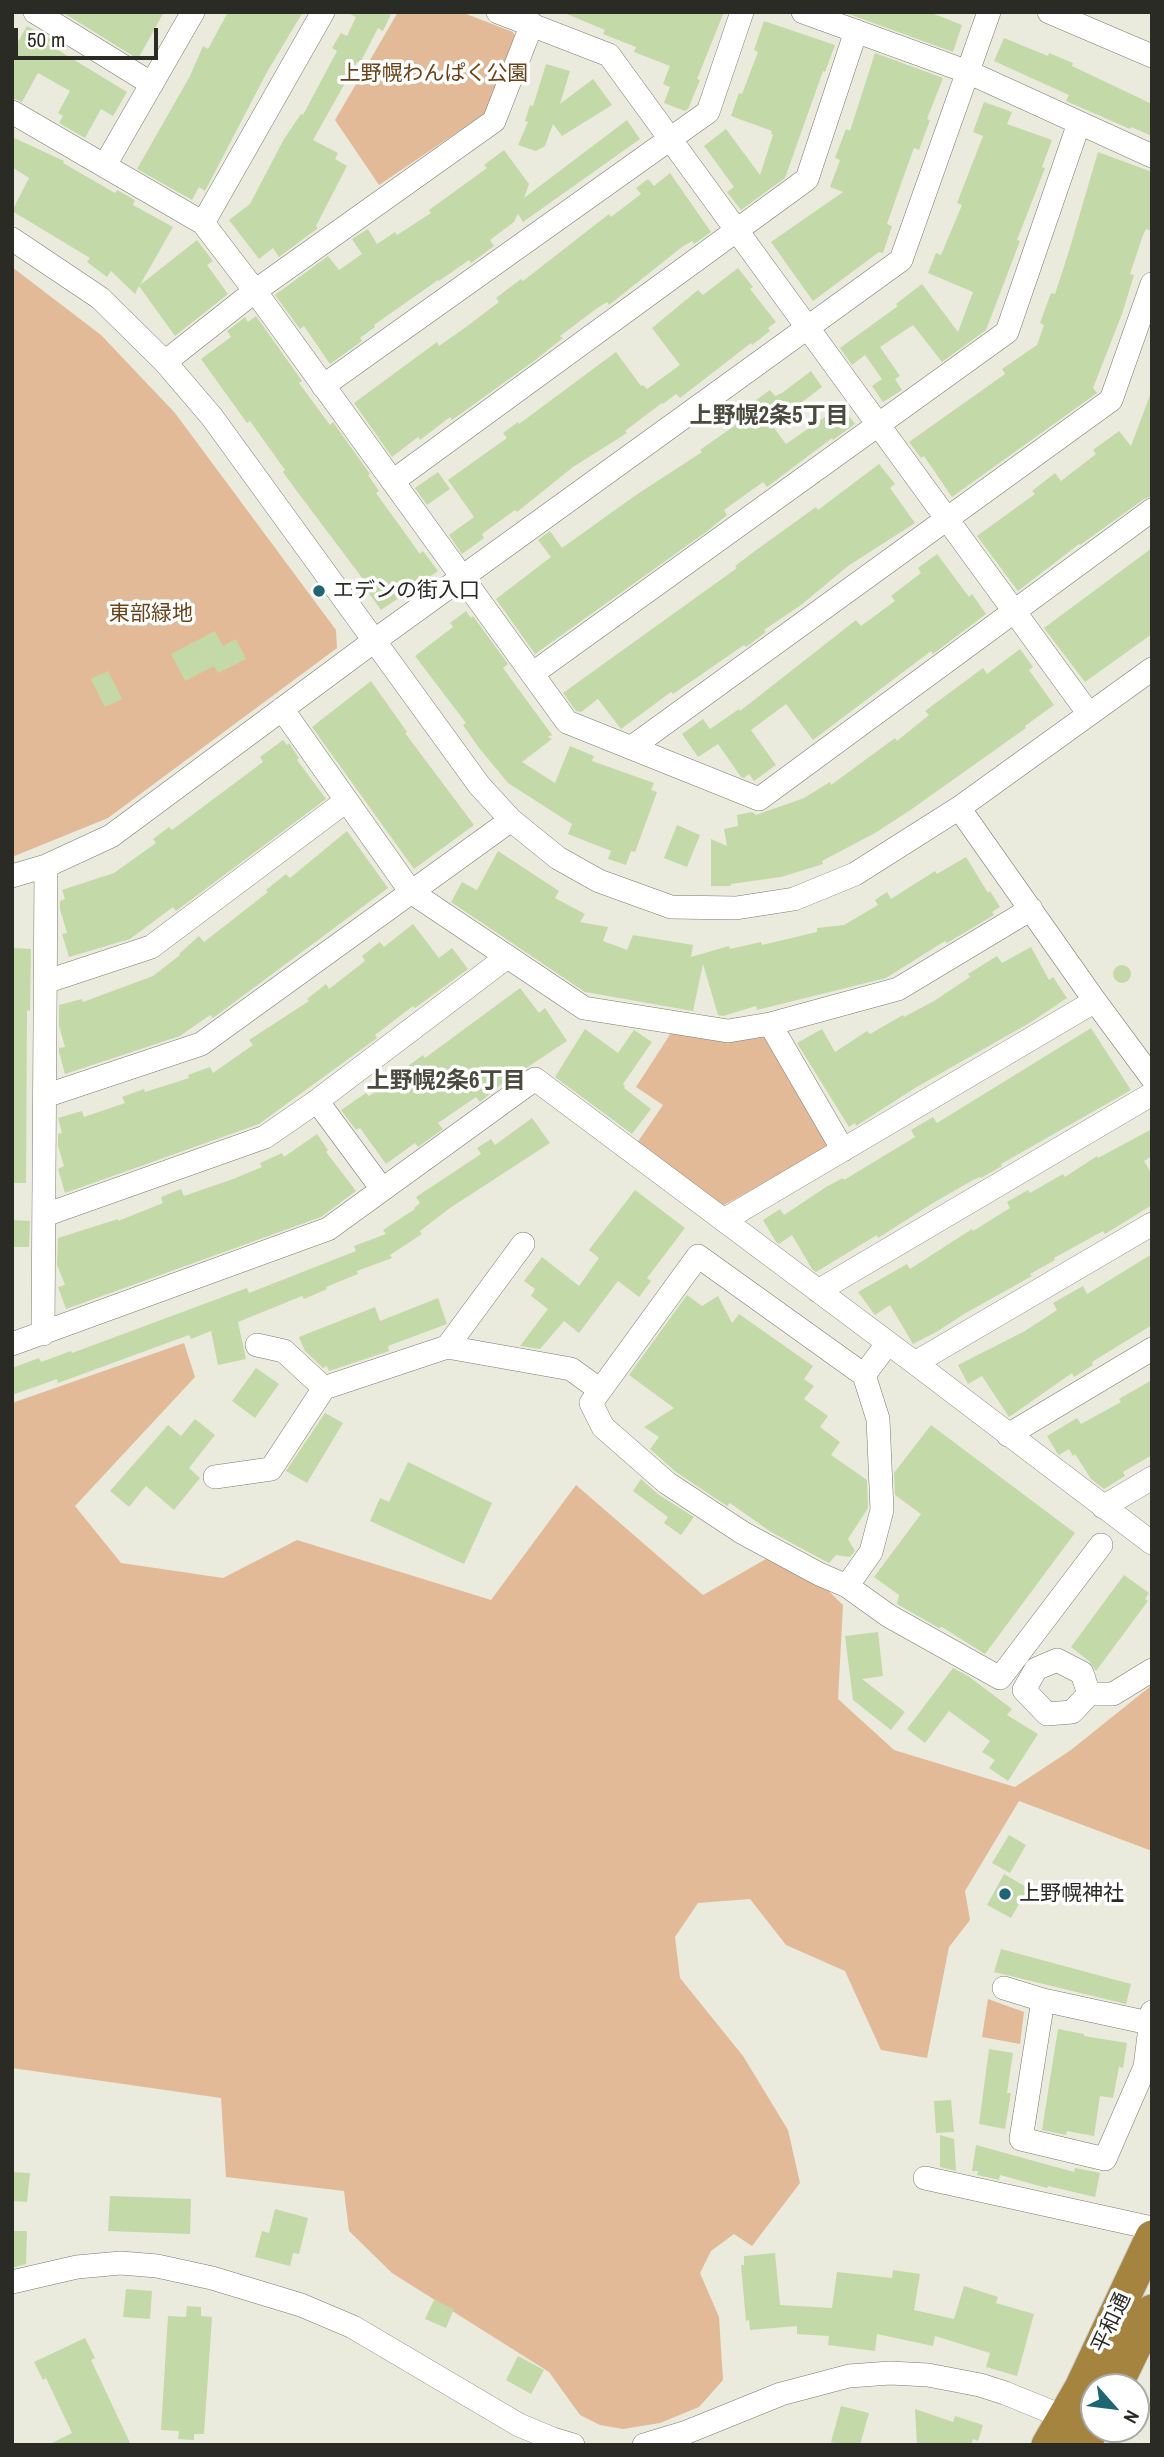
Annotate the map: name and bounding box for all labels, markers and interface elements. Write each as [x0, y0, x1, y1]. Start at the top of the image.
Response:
scale bar [18, 14, 161, 58]
text: 50 m [27, 25, 65, 54]
park label: 上野幌わんぱく公園 [340, 61, 528, 87]
district label: 上野幌2条5丁目 [690, 403, 848, 431]
place label: エデンの街入口 [333, 578, 480, 604]
marker: エデンの街入口 [311, 583, 327, 599]
park label: 東部緑地 [109, 601, 193, 627]
district label: 上野幌2条6丁目 [367, 1068, 525, 1096]
place label: 上野幌神社 [1019, 1881, 1124, 1907]
marker: 上野幌神社 [997, 1886, 1013, 1902]
street label: 平和通 [1087, 2289, 1137, 2357]
north arrow [1080, 2373, 1150, 2443]
text: N [1118, 2406, 1146, 2428]

